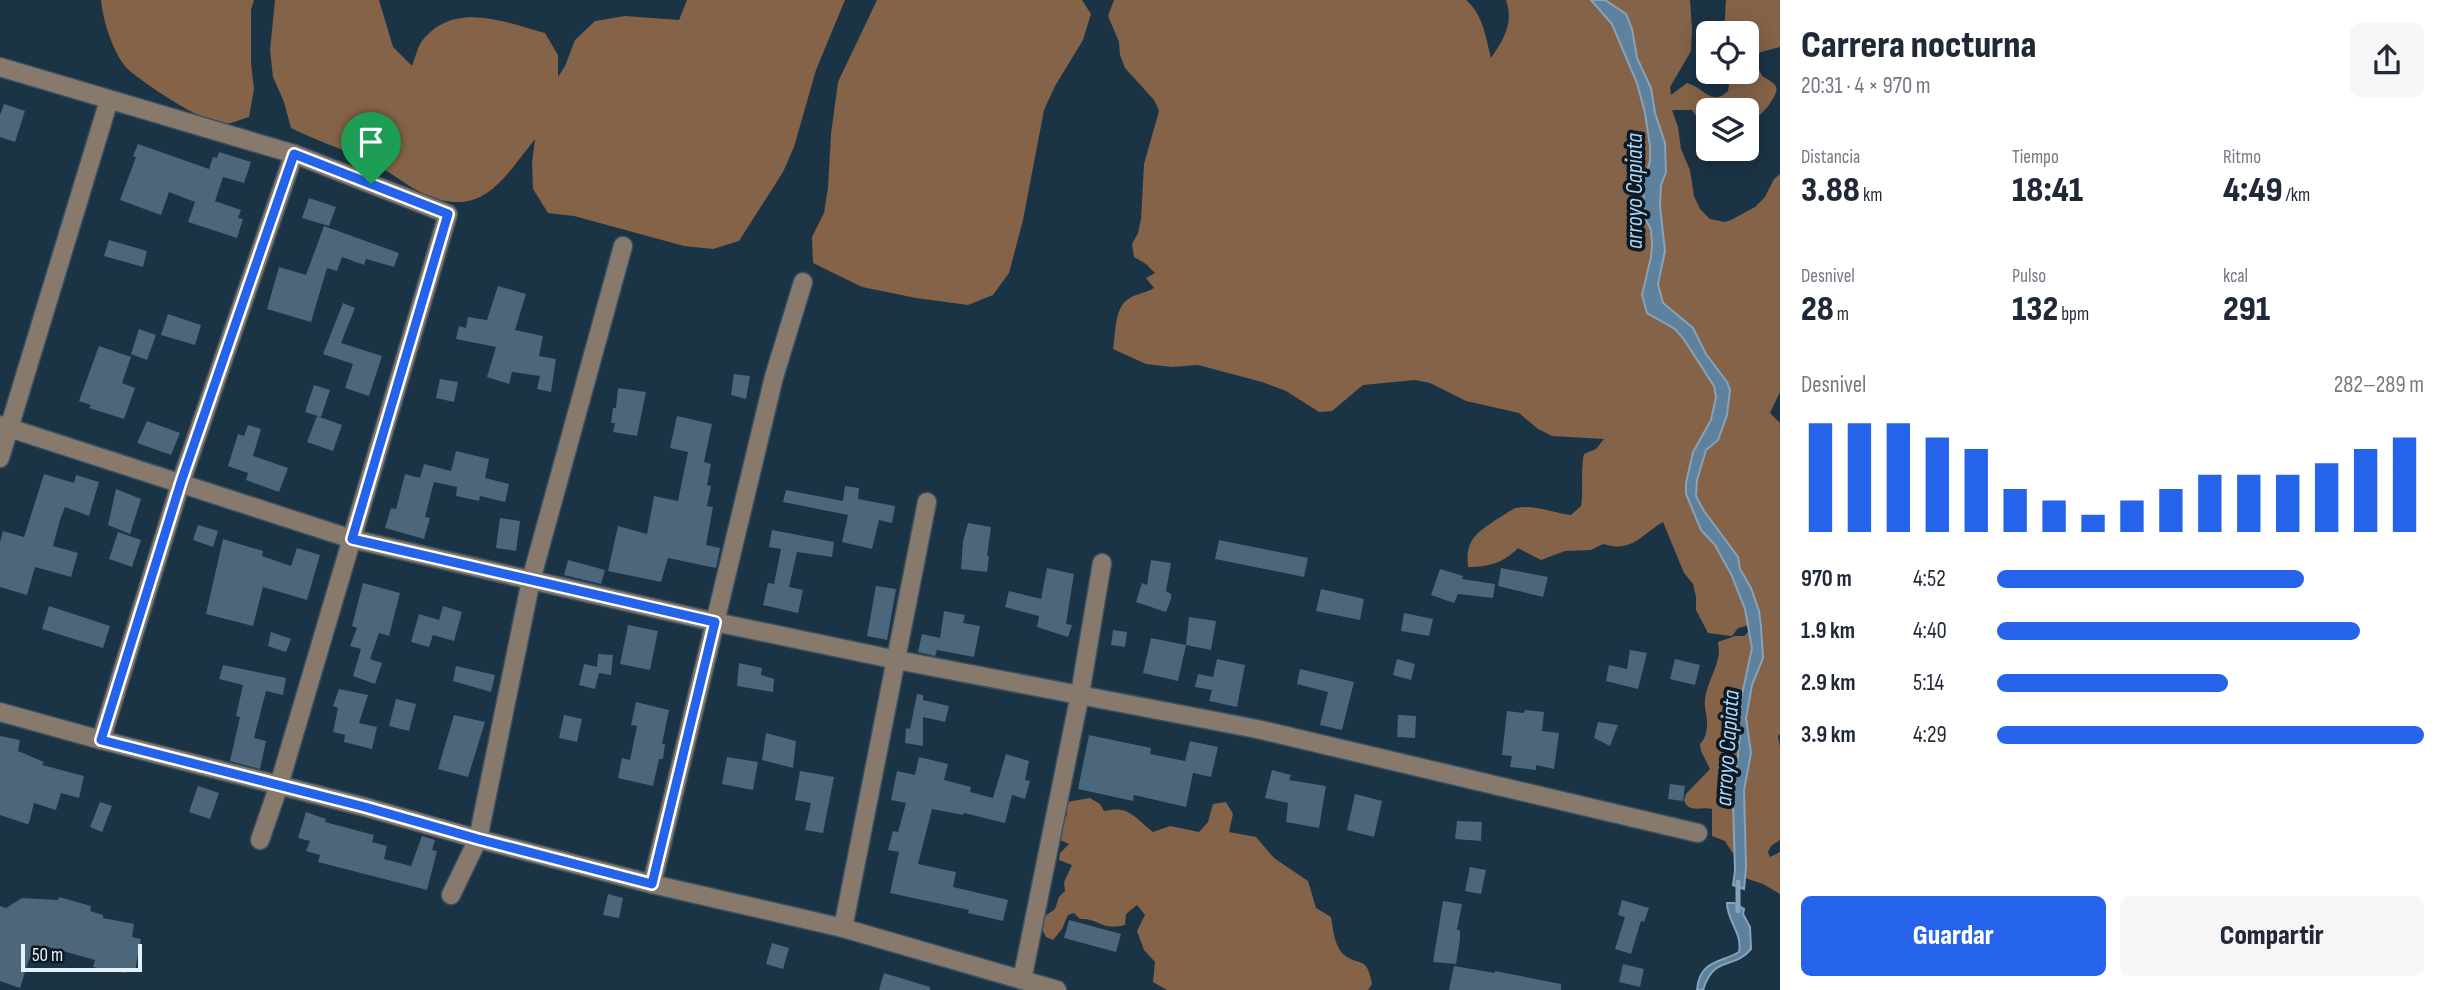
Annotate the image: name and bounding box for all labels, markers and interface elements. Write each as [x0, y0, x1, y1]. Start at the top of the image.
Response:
map controls [1696, 21, 1759, 161]
button: locate [1696, 21, 1759, 84]
text: Carrera nocturna [1801, 23, 2036, 68]
button: share [2350, 23, 2424, 97]
text: 20:31 · 4 × 970 m [1801, 72, 1931, 100]
button: layers [1696, 98, 1759, 161]
pin [341, 112, 401, 184]
icon: arrive [352, 123, 390, 161]
water label: arroyo Capiata [1620, 133, 1649, 249]
text: Distancia [1801, 146, 1860, 169]
text: Tiempo [2012, 146, 2059, 169]
text: Ritmo [2223, 146, 2261, 169]
text: 3.88 [1801, 169, 1860, 212]
text: 18:41 [2012, 169, 2083, 212]
text: 4:49 [2223, 169, 2283, 212]
text: km [1860, 184, 1882, 207]
text: /km [2283, 184, 2310, 207]
text: Desnivel [1801, 265, 1855, 288]
text: Pulso [2012, 265, 2046, 288]
text: kcal [2223, 265, 2248, 288]
text: 28 [1801, 288, 1834, 331]
text: 132 [2012, 288, 2058, 331]
text: 291 [2223, 288, 2270, 331]
text: m [1834, 303, 1849, 326]
text: bpm [2058, 303, 2089, 326]
text: Desnivel [1801, 371, 1866, 399]
text: 282–289 m [2334, 371, 2424, 399]
text: 970 m [1801, 565, 1852, 593]
text: 4:52 [1913, 565, 1946, 593]
text: 1.9 km [1801, 617, 1855, 645]
text: 4:40 [1913, 617, 1947, 645]
text: 2.9 km [1801, 669, 1855, 697]
text: 5:14 [1913, 669, 1944, 697]
water label: arroyo Capiata [1709, 689, 1746, 807]
text: 3.9 km [1801, 721, 1856, 749]
text: 4:29 [1913, 721, 1947, 749]
button: Guardar [1801, 896, 2106, 976]
button: Compartir [2120, 896, 2424, 976]
scale bar [21, 941, 142, 973]
text: 50 m [32, 944, 63, 967]

